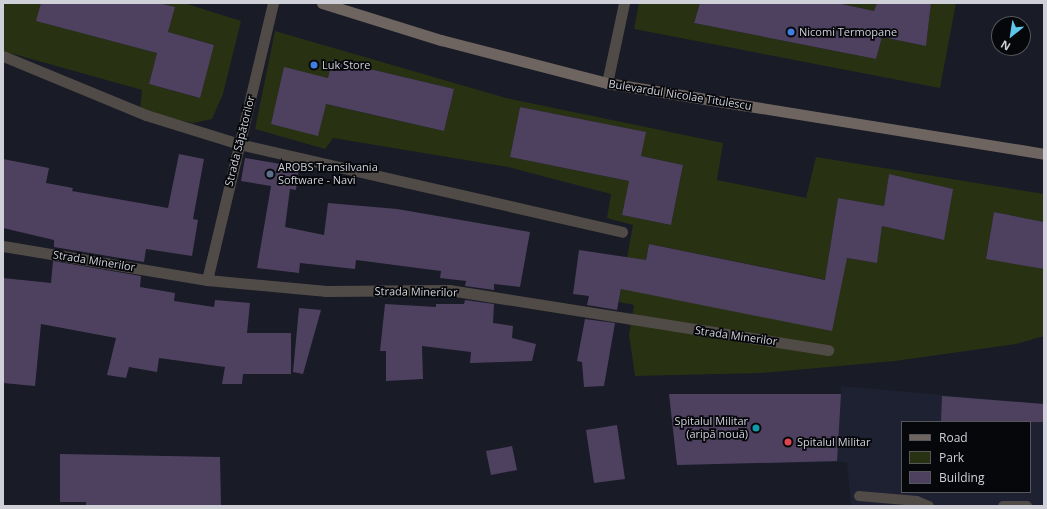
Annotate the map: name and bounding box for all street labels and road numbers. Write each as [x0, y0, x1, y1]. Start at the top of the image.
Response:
street label: Bulevardul Nicolae Titulescu [608, 77, 752, 113]
street label: Strada Săpătorilor [222, 94, 258, 188]
street label: Strada Minerilor [52, 248, 136, 274]
street label: Strada Minerilor [374, 285, 458, 299]
street label: Strada Minerilor [694, 324, 778, 348]

